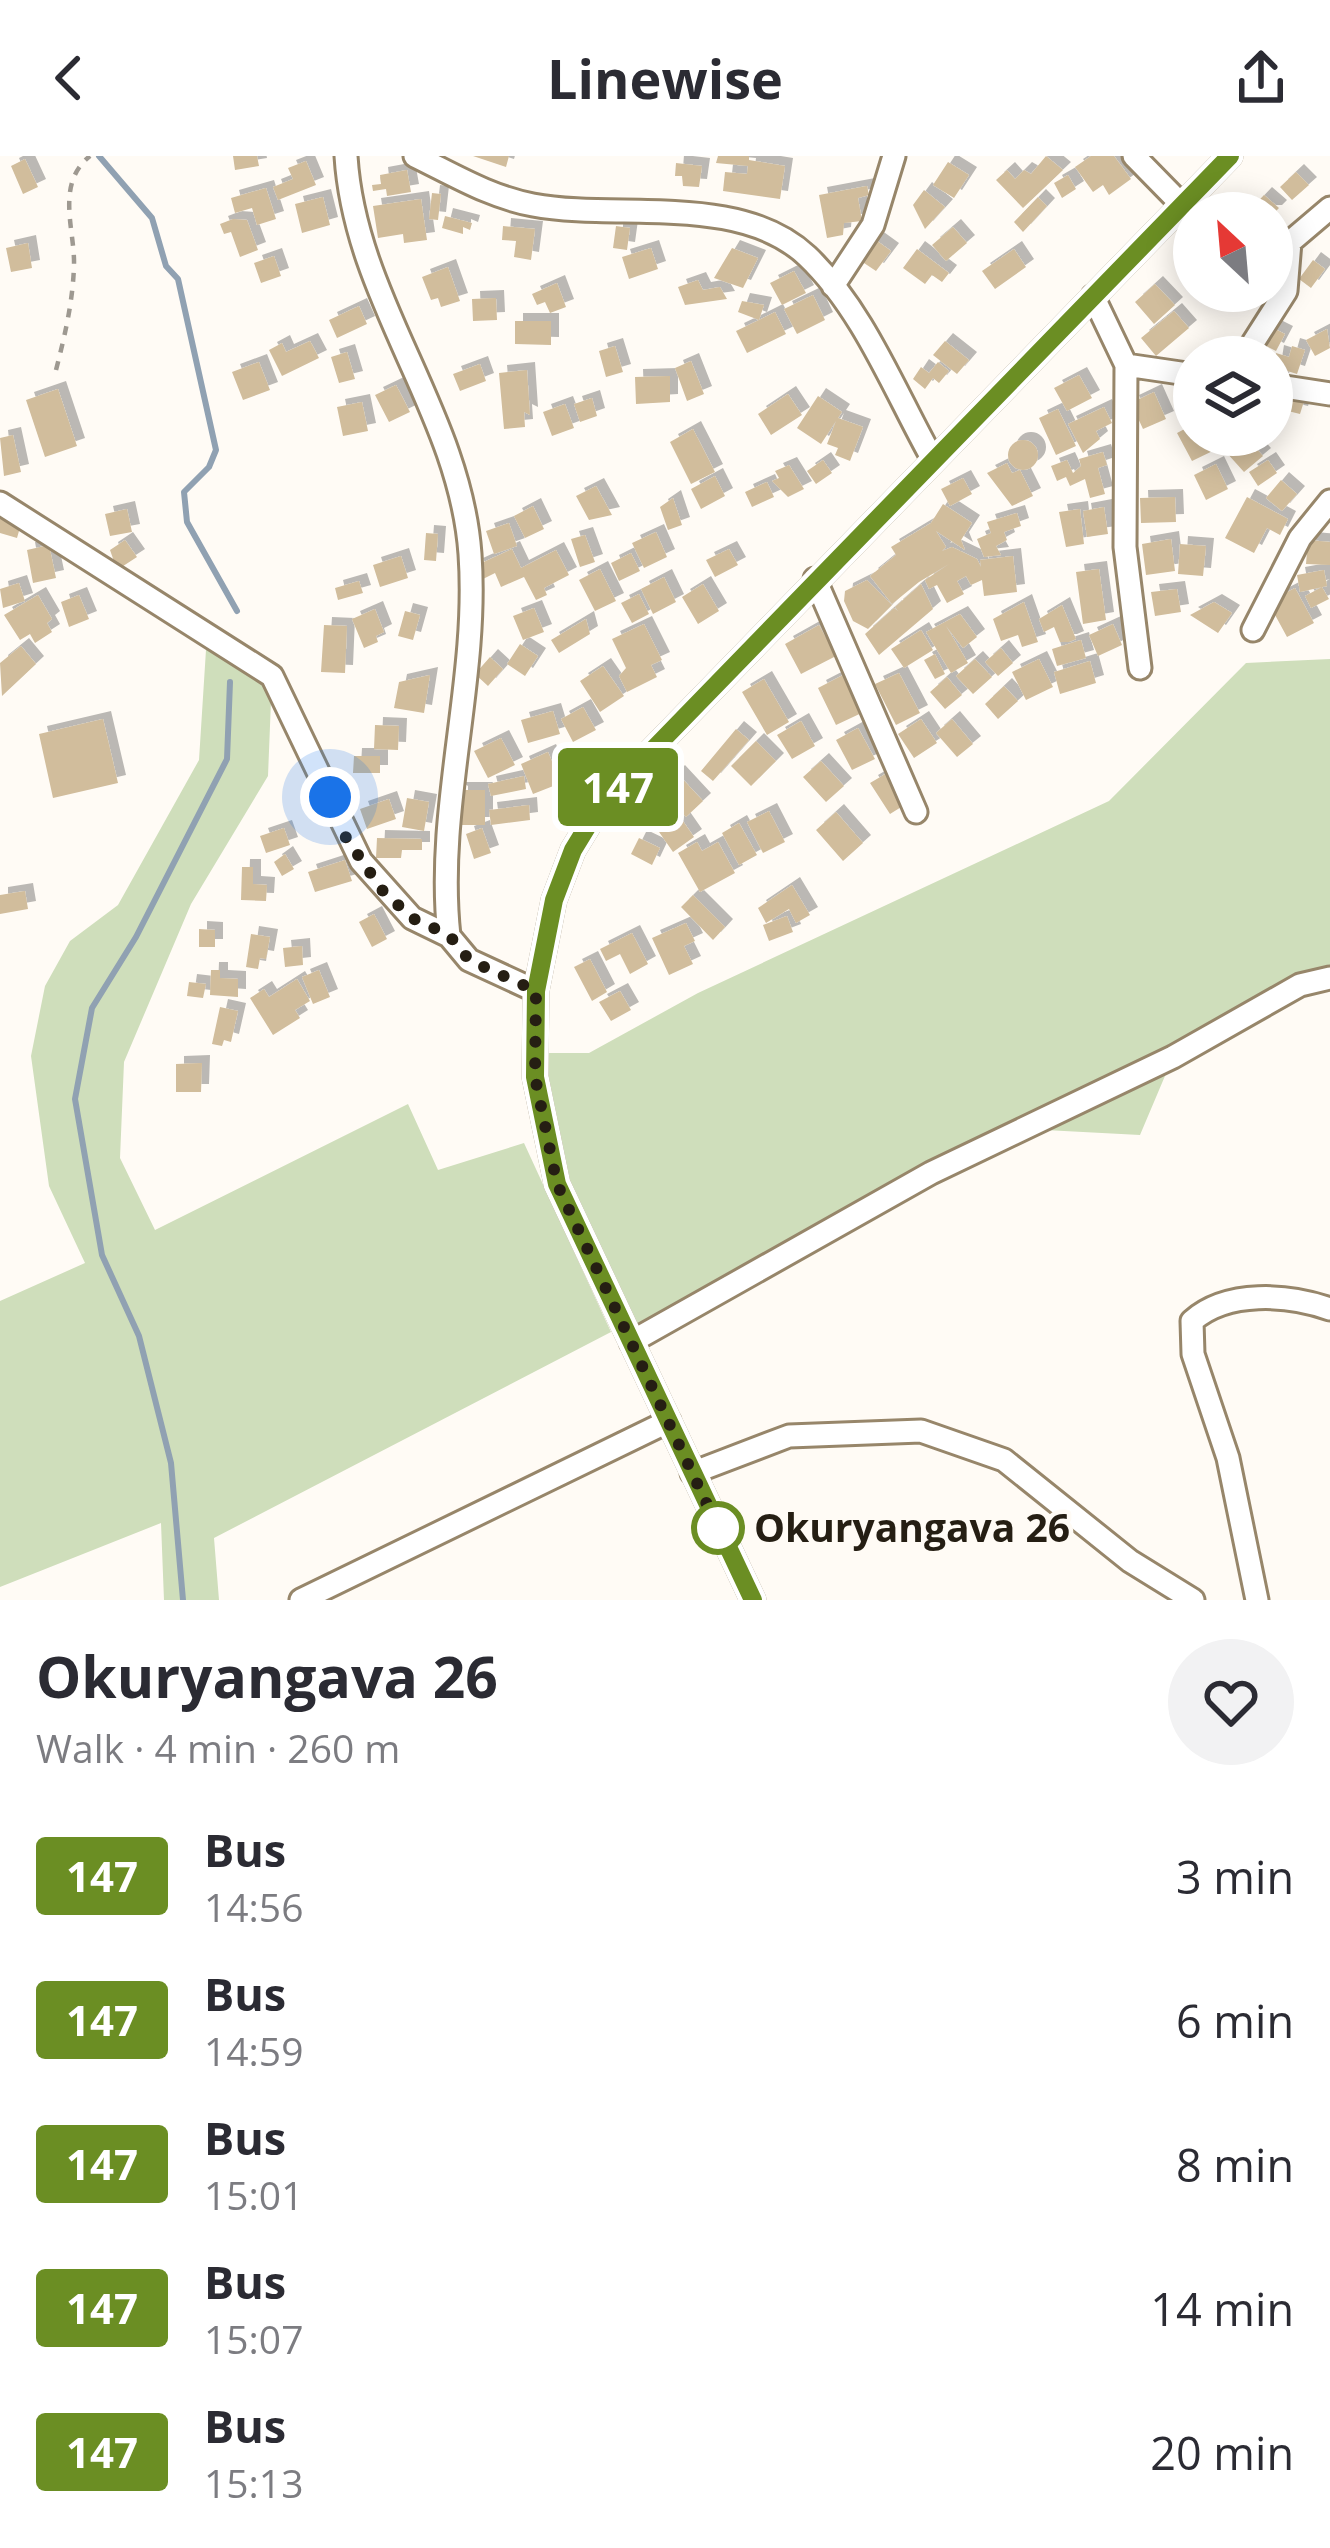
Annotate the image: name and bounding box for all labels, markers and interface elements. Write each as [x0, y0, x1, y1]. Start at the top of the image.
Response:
text: Linewise [547, 41, 783, 115]
icon: back [36, 45, 102, 111]
icon: share [1228, 45, 1294, 111]
north arrow [1173, 192, 1293, 312]
map controls [1173, 192, 1293, 456]
button: layers [1173, 336, 1293, 456]
line badge: 147 [549, 748, 687, 826]
text: 147 [582, 758, 654, 815]
your location [300, 767, 360, 827]
place label: Okuryangava 26 [754, 1500, 1070, 1553]
marker: Okuryangava 26 [693, 1503, 743, 1553]
text: Okuryangava 26 [36, 1637, 498, 1715]
button: heart [1168, 1639, 1294, 1765]
text: Walk · 4 min · 260 m [36, 1721, 400, 1774]
text: Bus [204, 1819, 286, 1880]
text: 3 min [1176, 1846, 1294, 1907]
text: 147 [66, 1847, 138, 1904]
text: 14:56 [204, 1880, 303, 1933]
text: Bus [204, 1963, 286, 2024]
text: 6 min [1176, 1990, 1294, 2051]
text: 147 [66, 1991, 138, 2048]
text: 14:59 [204, 2024, 303, 2077]
text: Bus [204, 2107, 286, 2168]
text: 8 min [1176, 2134, 1294, 2195]
text: 147 [66, 2135, 138, 2192]
text: 15:01 [204, 2168, 303, 2221]
text: Bus [204, 2251, 286, 2312]
text: 14 min [1150, 2278, 1294, 2339]
text: 147 [66, 2279, 138, 2336]
text: 15:07 [204, 2312, 303, 2365]
text: Bus [204, 2395, 286, 2456]
text: 20 min [1150, 2422, 1294, 2483]
text: 147 [66, 2423, 138, 2480]
text: 15:13 [204, 2456, 303, 2509]

